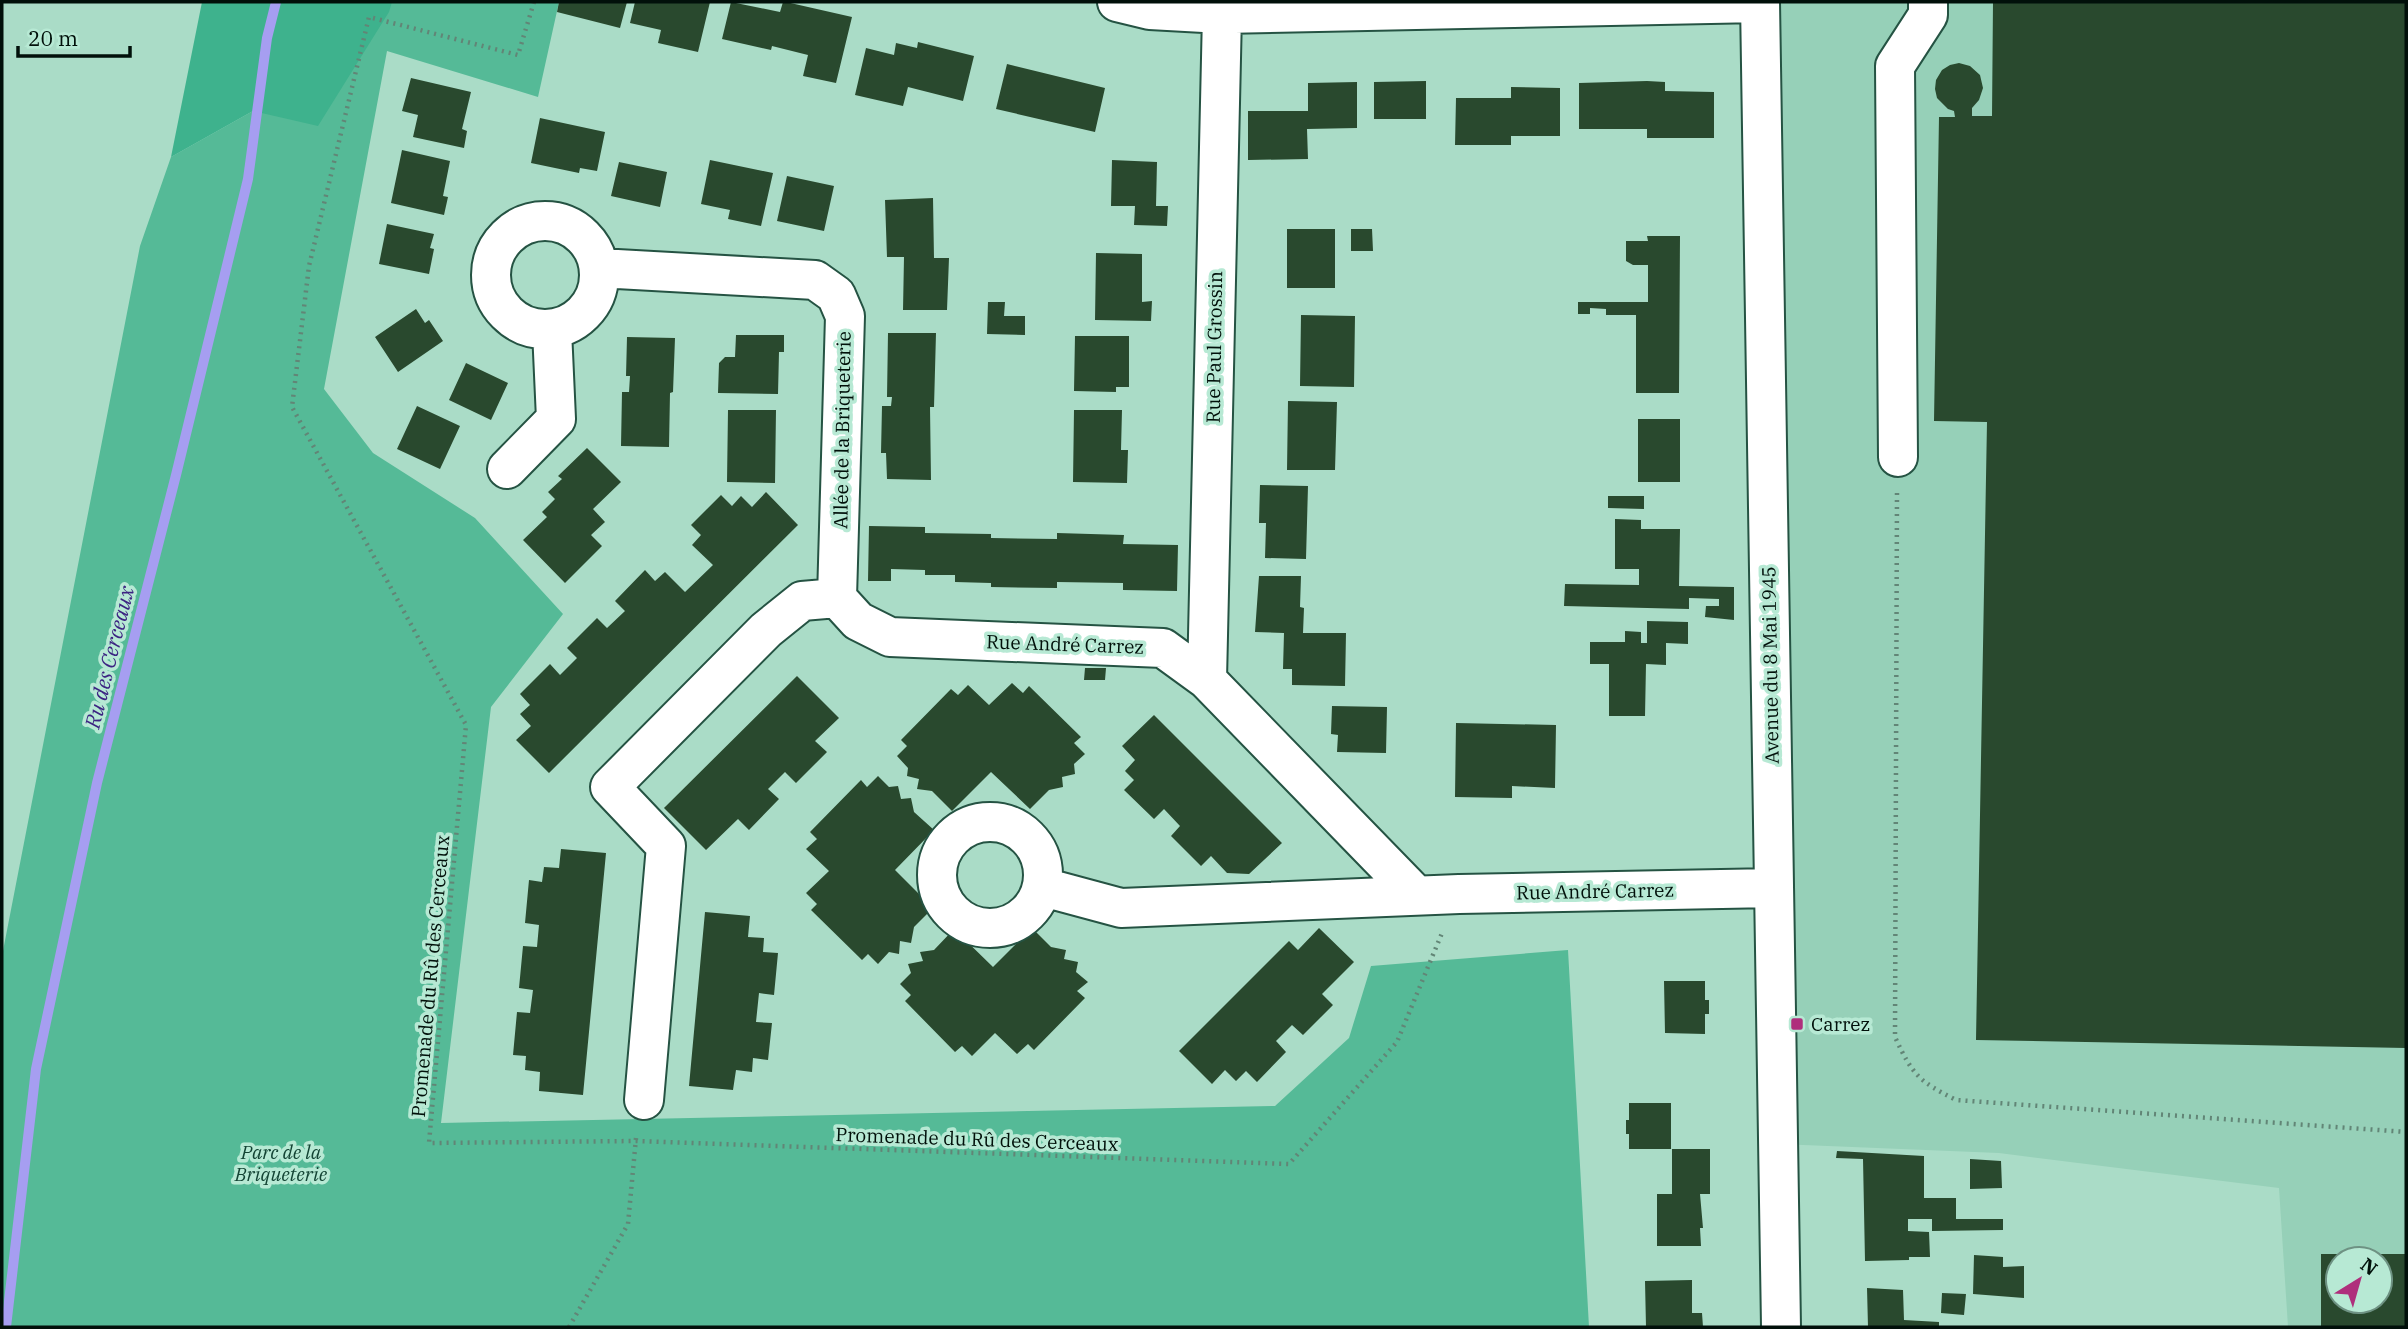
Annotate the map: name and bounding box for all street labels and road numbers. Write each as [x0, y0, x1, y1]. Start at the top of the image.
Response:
street label: Rue Paul Grossin [1201, 271, 1227, 423]
street label: Allée de la Briqueterie [828, 331, 856, 529]
street label: Avenue du 8 Mai 1945 [1756, 566, 1784, 764]
street label: Rue André Carrez [986, 629, 1144, 659]
street label: Promenade du Rû des Cerceaux [406, 834, 454, 1118]
street label: Rue André Carrez [1516, 878, 1674, 904]
street label: Promenade du Rû des Cerceaux [835, 1122, 1119, 1156]

